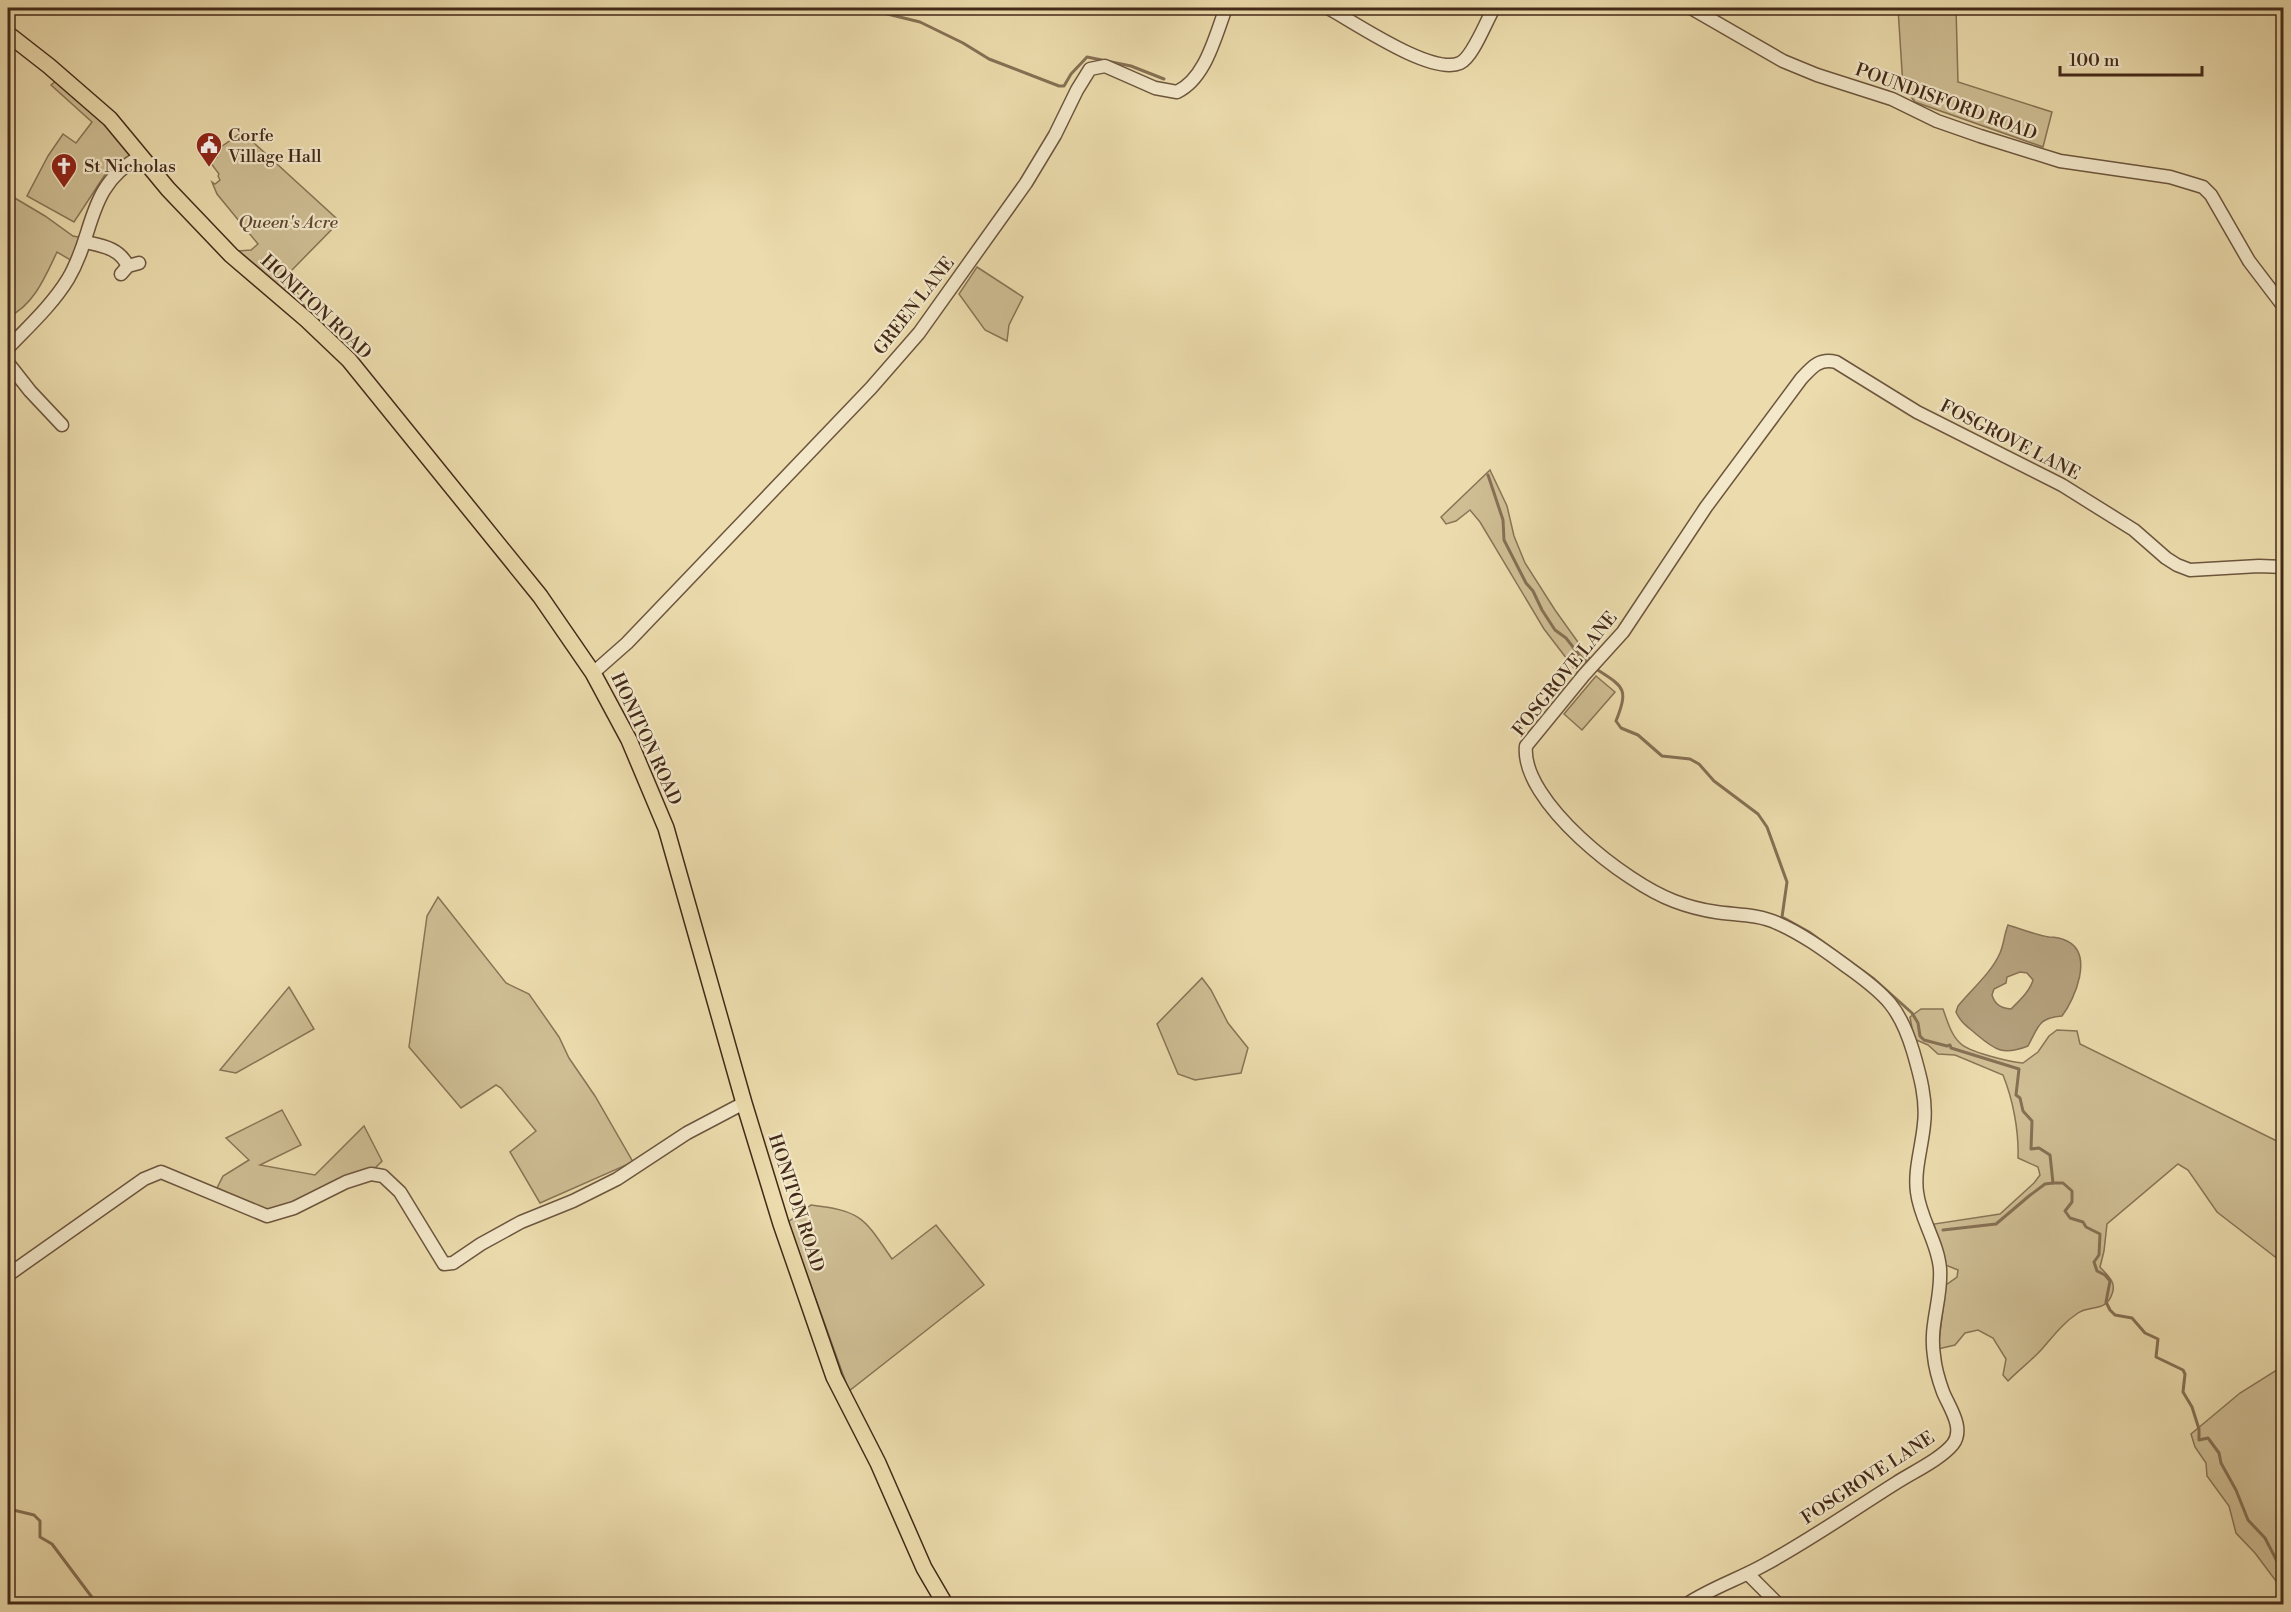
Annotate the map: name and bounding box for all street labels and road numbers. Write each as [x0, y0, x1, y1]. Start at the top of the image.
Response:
street label: POUNDISFORD ROAD [1852, 58, 2040, 146]
street label: HONITON ROAD [256, 250, 376, 364]
street label: GREEN LANE [868, 252, 960, 360]
street label: FOSGROVE LANE [1936, 395, 2084, 485]
street label: FOSGROVE LANE [1507, 607, 1623, 741]
street label: HONITON ROAD [605, 669, 687, 809]
street label: HONITON ROAD [763, 1131, 829, 1275]
street label: FOSGROVE LANE [1797, 1426, 1939, 1530]

